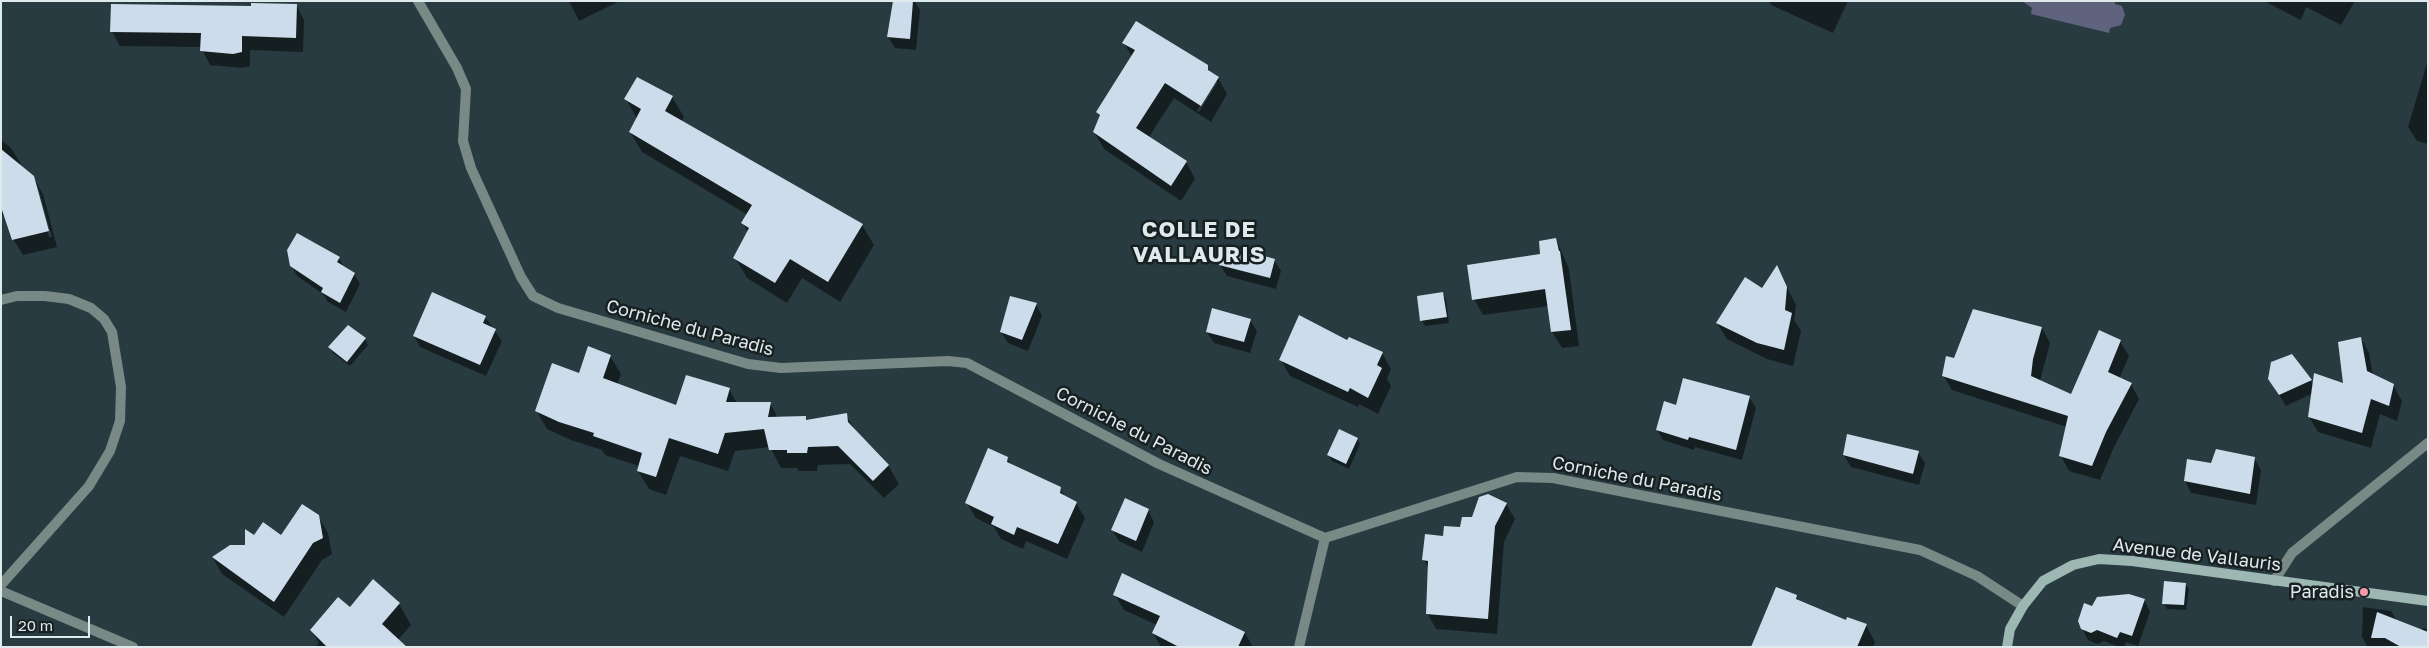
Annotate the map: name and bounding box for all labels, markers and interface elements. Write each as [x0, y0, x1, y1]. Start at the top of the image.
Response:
district label: COLLE DE VALLAURIS [1132, 217, 1266, 268]
street label: Corniche du Paradis [604, 295, 776, 361]
street label: Corniche du Paradis [1052, 382, 1216, 480]
street label: Corniche du Paradis [1550, 452, 1724, 506]
street label: Avenue de Vallauris [2112, 534, 2282, 576]
place label: Paradis [2290, 581, 2354, 603]
marker: Paradis [2358, 586, 2370, 598]
scale bar [12, 606, 92, 638]
text: 20 m [18, 616, 53, 634]

